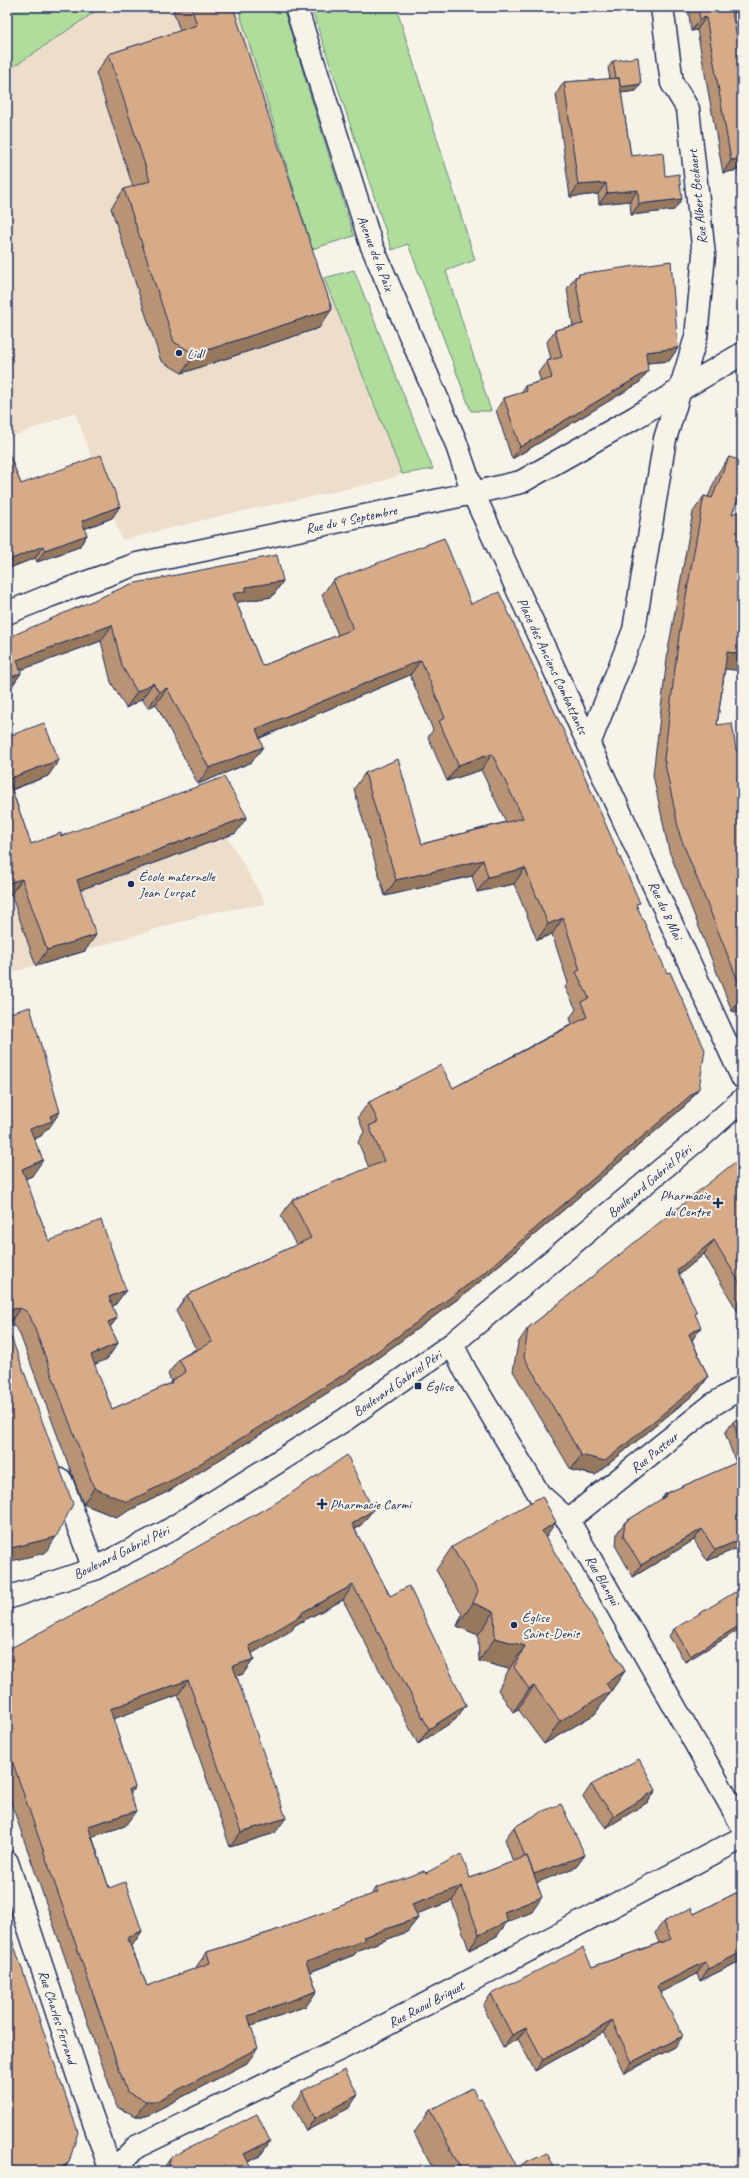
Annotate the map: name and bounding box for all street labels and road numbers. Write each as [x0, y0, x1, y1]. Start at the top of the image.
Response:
street label: Rue Albert Beckaert [684, 147, 711, 245]
street label: Avenue de la Paix [353, 213, 398, 294]
street label: Rue du 4 Septembre [304, 501, 400, 537]
street label: Place des Anciens Combattants [513, 595, 592, 738]
street label: Rue du 8 Mai [645, 878, 688, 944]
street label: Boulevard Gabriel Péri [604, 1140, 697, 1221]
street label: Boulevard Gabriel Péri [350, 1345, 447, 1420]
street label: Rue Pasteur [627, 1428, 682, 1477]
street label: Boulevard Gabriel Péri [71, 1521, 174, 1583]
street label: Rue Blanqui [581, 1552, 625, 1610]
street label: Rue Charles Ferrand [34, 1968, 81, 2069]
street label: Rue Raoul Briquet [385, 1977, 468, 2031]

